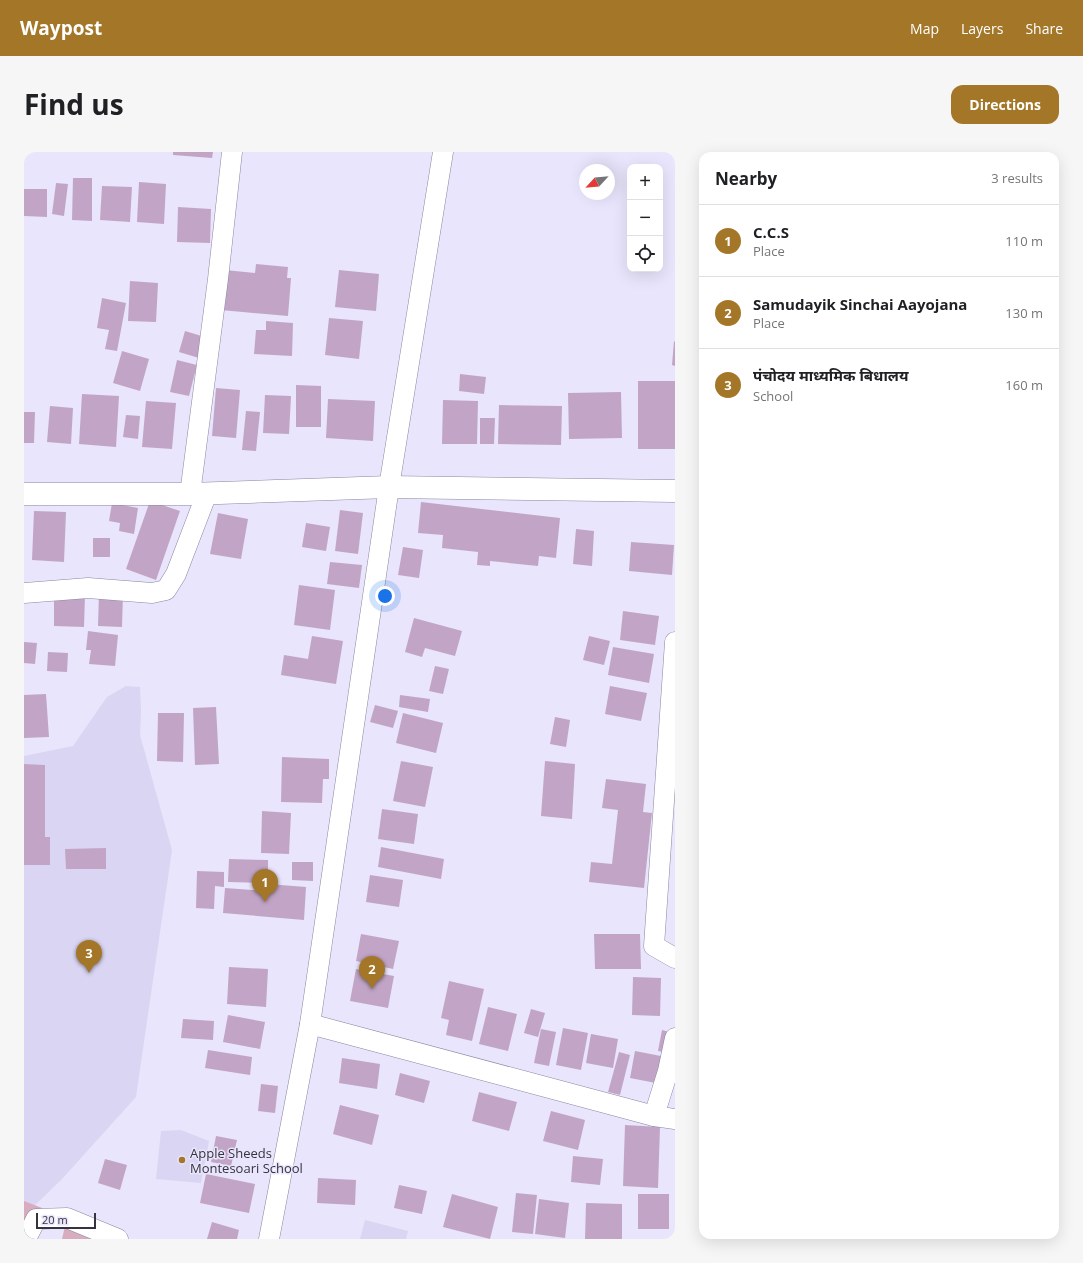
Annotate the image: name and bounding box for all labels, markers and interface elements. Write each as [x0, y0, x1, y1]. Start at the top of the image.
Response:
text: Waypost [20, 15, 102, 41]
text: Map [910, 19, 939, 38]
text: Layers [961, 19, 1003, 38]
text: Share [1025, 19, 1063, 38]
text: Find us [24, 85, 124, 123]
button: Directions [951, 85, 1059, 124]
north arrow [579, 164, 615, 200]
map controls [627, 164, 663, 272]
button: + [627, 164, 663, 200]
text: Nearby [715, 167, 777, 190]
text: 3 results [991, 169, 1043, 187]
button: − [627, 200, 663, 236]
text: C.C.S [753, 222, 789, 242]
text: 1 [724, 232, 732, 250]
text: 110 m [1005, 232, 1043, 250]
button: locate [627, 236, 663, 272]
text: Place [753, 242, 785, 260]
text: Samudayik Sinchai Aayojana [753, 294, 967, 314]
text: 2 [724, 304, 732, 322]
text: 130 m [1005, 304, 1043, 322]
text: Place [753, 314, 785, 332]
text: पंचोदय माध्यमिक बिधालय [753, 365, 908, 385]
text: 3 [724, 376, 732, 394]
text: 160 m [1005, 376, 1043, 394]
text: School [753, 387, 793, 405]
your location [375, 586, 395, 606]
pin: 1 [252, 869, 278, 902]
pin: 3 [76, 940, 102, 973]
pin: 2 [359, 956, 385, 989]
place label: Apple Sheeds Montesoari School [190, 1144, 303, 1177]
marker: Apple Sheeds Montesoari School [177, 1155, 187, 1165]
scale bar [36, 1211, 96, 1230]
text: 20 m [42, 1212, 68, 1227]

